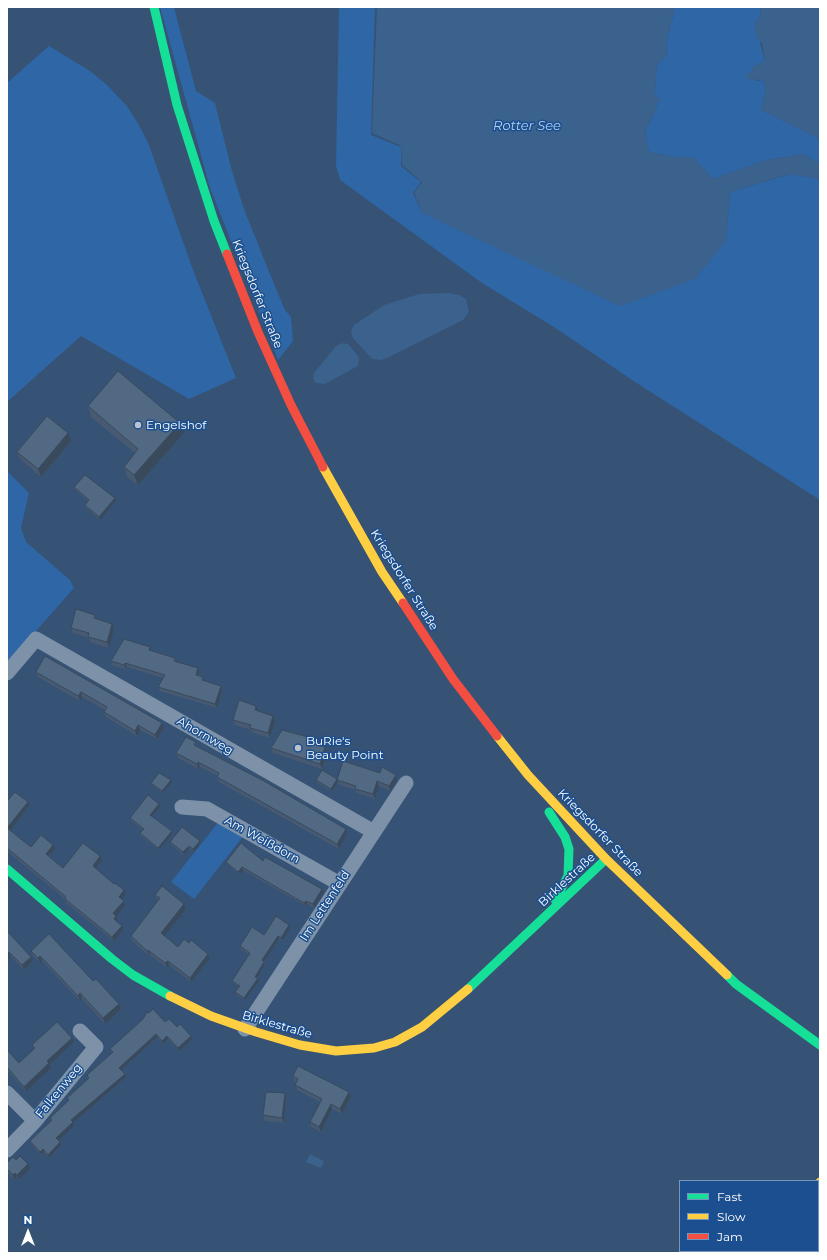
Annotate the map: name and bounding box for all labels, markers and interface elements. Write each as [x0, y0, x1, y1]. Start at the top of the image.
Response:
water label: Rotter See [493, 118, 561, 134]
street label: Kriegsdorfer Straße [229, 237, 285, 351]
place label: Engelshof [146, 418, 206, 432]
marker: Engelshof [133, 420, 143, 430]
street label: Kriegsdorfer Straße [367, 527, 441, 633]
street label: Ahornweg [174, 714, 236, 758]
place label: BuRie's Beauty Point [306, 734, 384, 762]
marker: BuRie's Beauty Point [293, 743, 303, 753]
street label: Kriegsdorfer Straße [554, 786, 646, 880]
street label: Am Weißdorn [222, 813, 302, 867]
street label: Birklestraße [536, 850, 598, 910]
street label: Im Lettenfeld [297, 868, 353, 944]
street label: Birklestraße [240, 1008, 314, 1042]
street label: Falkenweg [33, 1061, 85, 1121]
legend [679, 1180, 819, 1252]
text: Fast [717, 1189, 742, 1204]
text: Slow [717, 1209, 746, 1224]
north arrow [8, 1212, 48, 1252]
text: N [24, 1213, 32, 1227]
text: Jam [717, 1229, 743, 1244]

